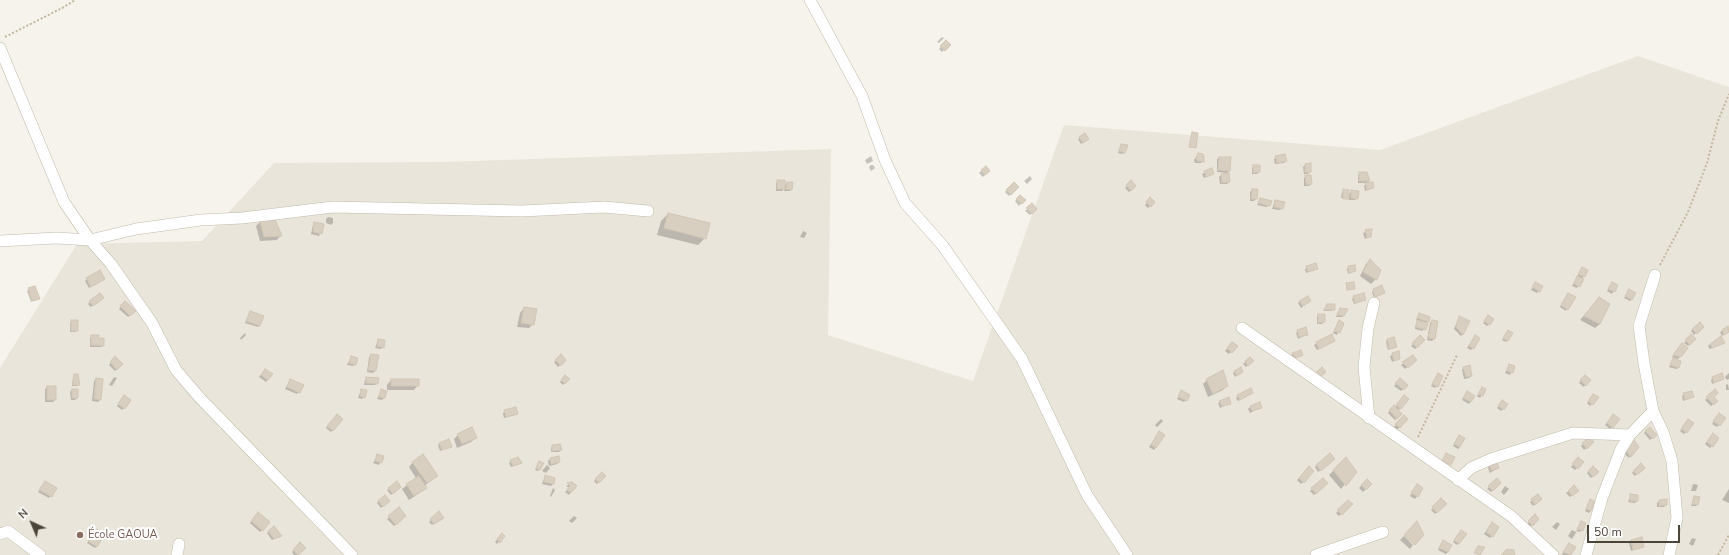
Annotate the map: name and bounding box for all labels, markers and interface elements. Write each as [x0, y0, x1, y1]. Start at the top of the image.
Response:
north arrow [12, 503, 52, 543]
text: N [15, 506, 31, 522]
scale bar [1589, 517, 1682, 543]
text: 50 m [1594, 524, 1622, 540]
place label: École GAOUA [88, 528, 158, 542]
marker: École GAOUA [75, 530, 85, 540]

